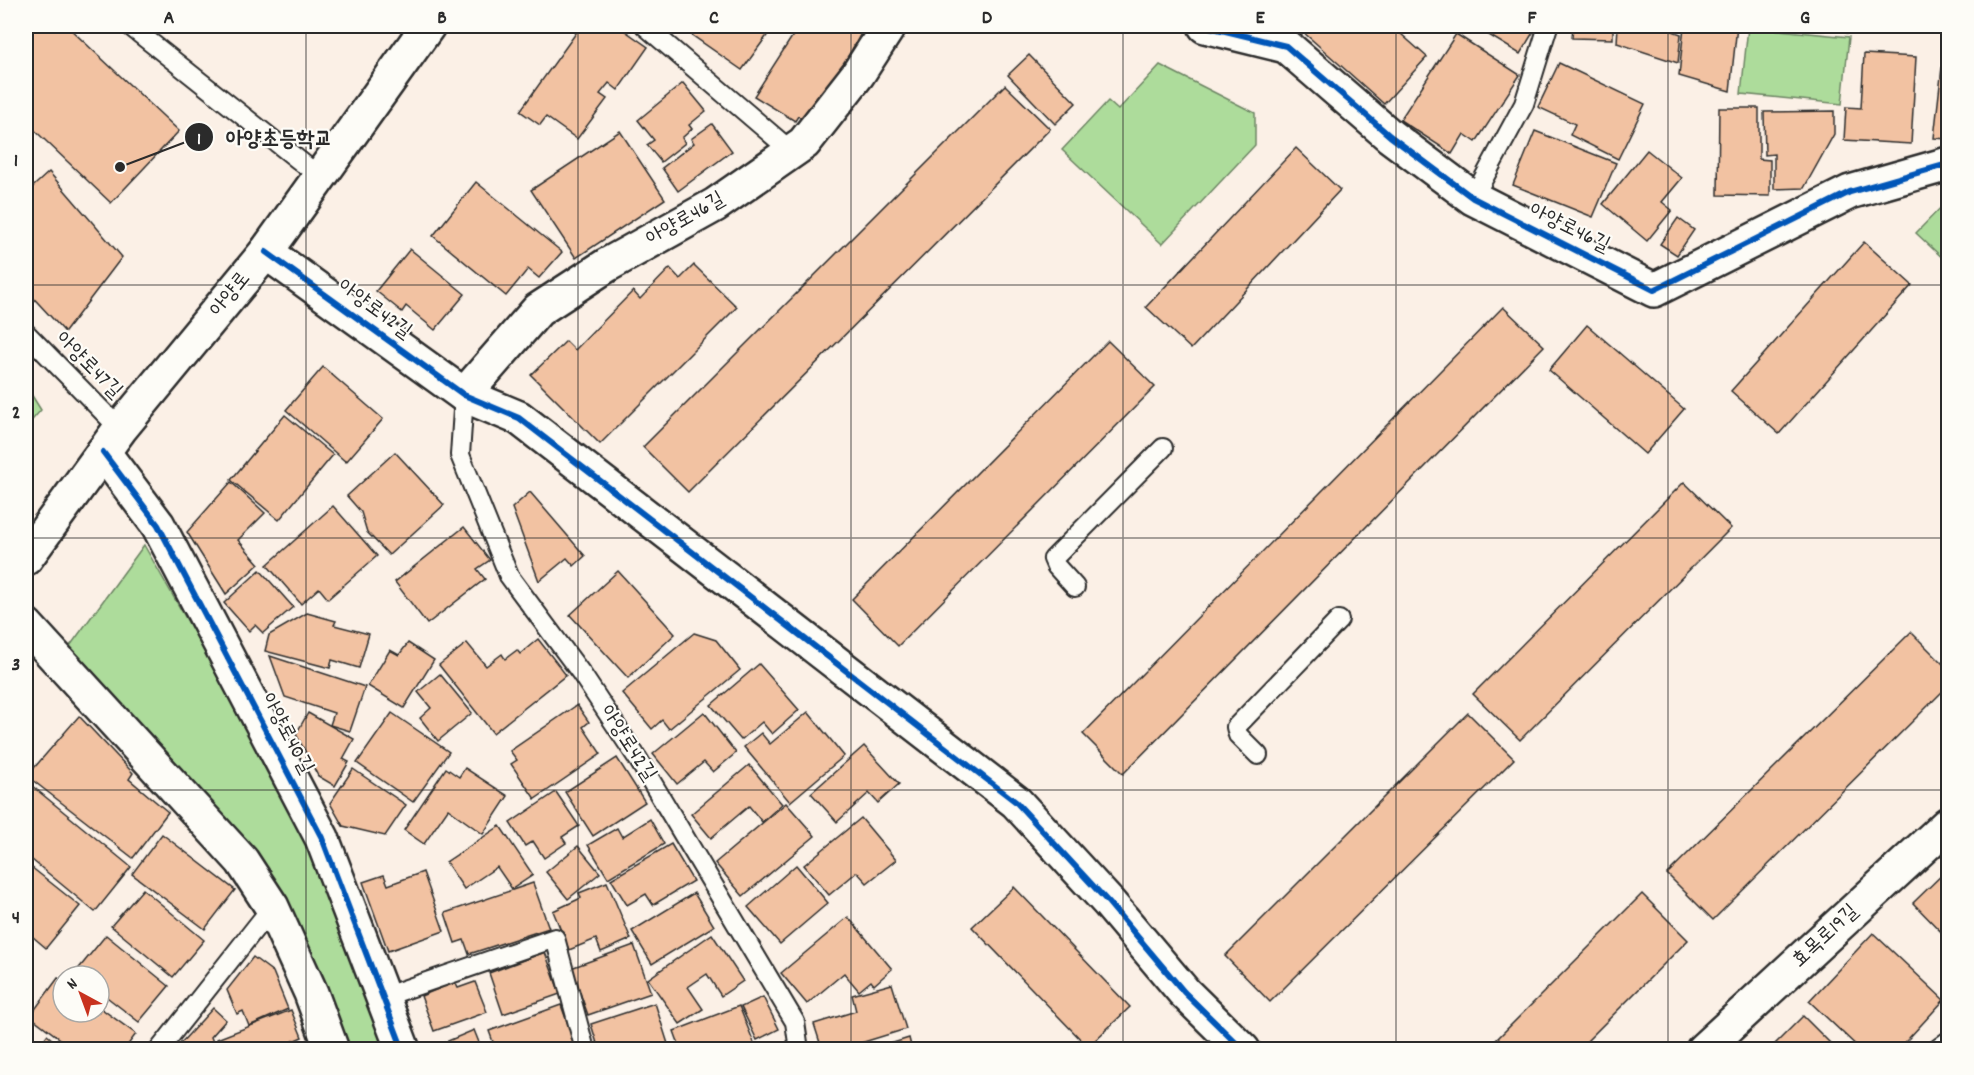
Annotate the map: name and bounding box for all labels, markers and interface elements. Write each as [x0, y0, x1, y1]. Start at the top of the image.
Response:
text: A [164, 5, 175, 33]
text: B [437, 5, 447, 33]
text: C [709, 5, 719, 33]
text: D [982, 5, 993, 33]
text: E [1255, 5, 1265, 33]
text: F [1528, 5, 1538, 33]
text: G [1800, 5, 1810, 33]
callout: 아양초등학교 [184, 117, 344, 157]
text: 아양초등학교 [226, 125, 332, 156]
text: 1 [197, 128, 201, 153]
text: 1 [14, 148, 18, 176]
street label: 아양로46길 [641, 185, 731, 255]
street label: 아양로46길 [1524, 197, 1615, 262]
street label: 아양로 [203, 266, 259, 324]
street label: 아양로42길 [331, 273, 417, 347]
street label: 아양로47길 [48, 326, 128, 406]
text: 2 [12, 400, 20, 428]
text: 3 [12, 652, 20, 680]
street label: 아양로40길 [252, 688, 320, 780]
street label: 아양로42길 [591, 700, 663, 788]
street label: 효목로19길 [1786, 898, 1866, 976]
text: 4 [12, 905, 20, 933]
north arrow [51, 964, 111, 1024]
text: N [62, 973, 83, 996]

